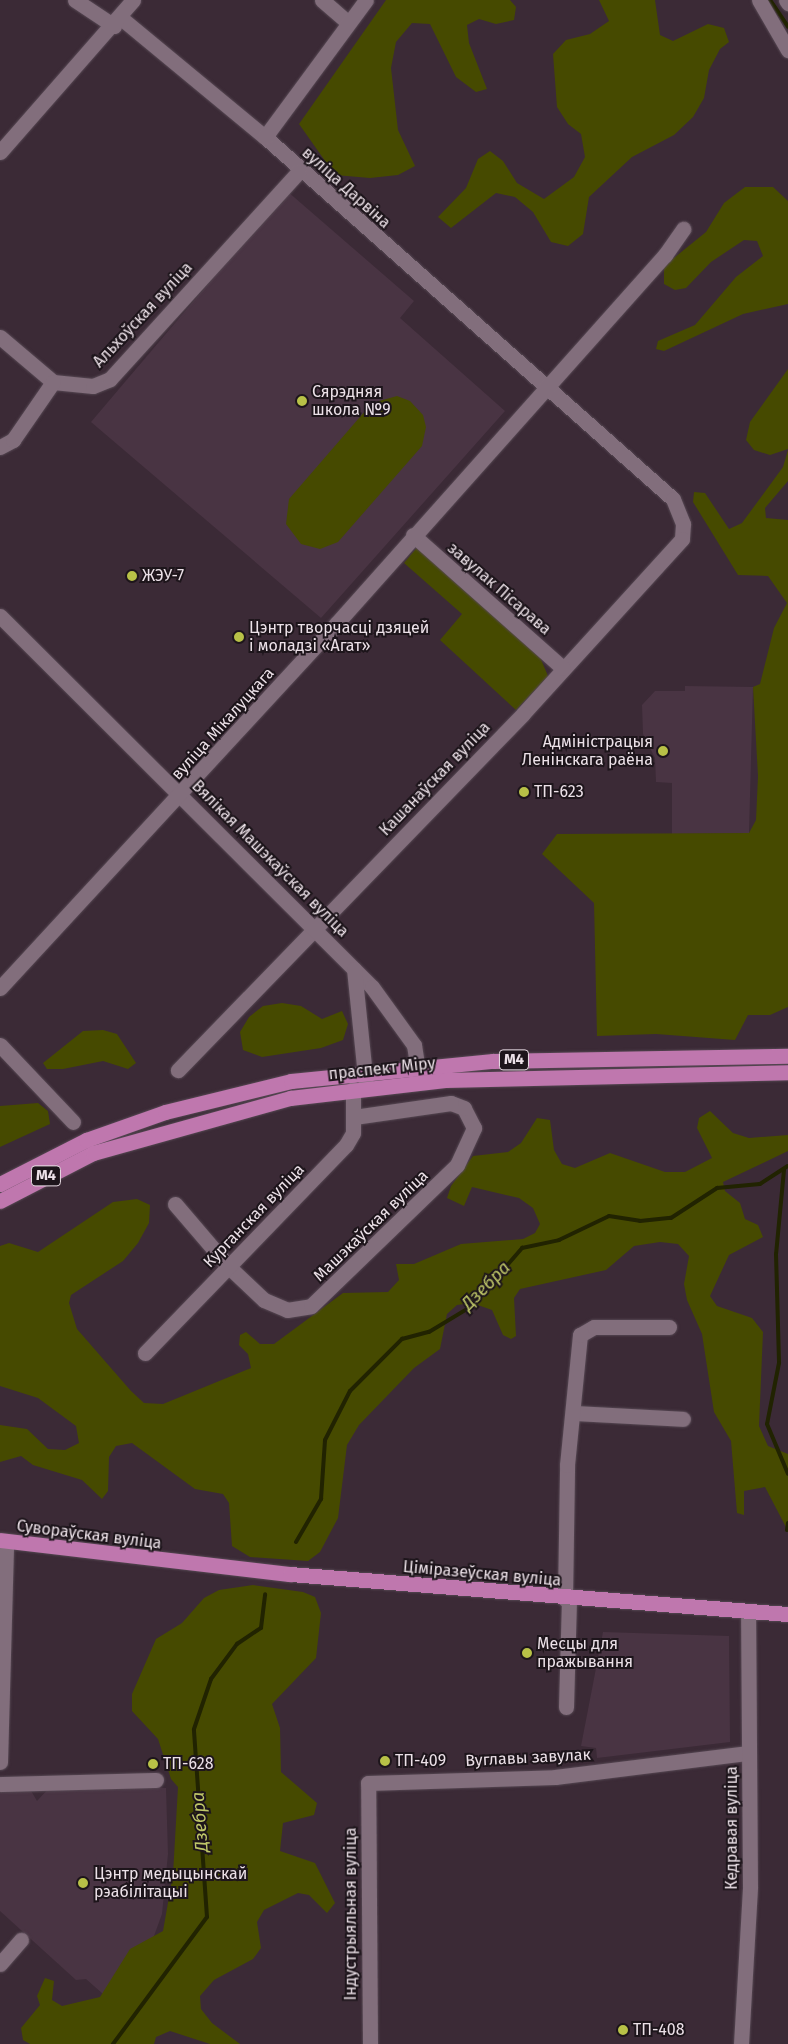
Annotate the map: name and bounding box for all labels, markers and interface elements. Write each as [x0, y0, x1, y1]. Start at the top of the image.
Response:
street label: вуліца Дарвіна [298, 143, 394, 233]
street label: Альхоўская вуліца [89, 258, 197, 372]
place label: Сярэдняя школа №9 [312, 382, 391, 420]
marker: Сярэдняя школа №9 [296, 395, 308, 407]
street label: завулак Пісарава [443, 539, 555, 639]
place label: ЖЭУ-7 [142, 566, 184, 586]
marker: ЖЭУ-7 [126, 570, 138, 582]
place label: Цэнтр творчасці дзяцей і моладзі «Агат» [249, 618, 429, 656]
marker: Цэнтр творчасці дзяцей і моладзі «Агат» [233, 631, 245, 643]
street label: вуліца Мікалуцкага [168, 664, 278, 784]
street label: Кашанаўская вуліца [376, 718, 494, 840]
place label: Адміністрацыя Ленінскага раёна [522, 732, 653, 770]
marker: Адміністрацыя Ленінскага раёна [657, 745, 669, 757]
street label: Вялікая Машэкаўская вуліца [188, 777, 352, 941]
place label: ТП-623 [534, 782, 584, 802]
marker: ТП-623 [518, 786, 530, 798]
road number: М4 [498, 1048, 530, 1072]
street label: праспект Міру [328, 1054, 436, 1084]
street label: Курганская вуліца [200, 1160, 308, 1272]
road number: М4 [30, 1164, 62, 1188]
street label: Машэкаўская вуліца [310, 1166, 432, 1286]
water label: Дзебра [457, 1257, 515, 1315]
street label: Сувораўская вуліца [16, 1517, 162, 1553]
street label: Ціміразеўская вуліца [402, 1558, 562, 1590]
place label: Месцы для пражывання [537, 1634, 633, 1672]
marker: Месцы для пражывання [521, 1647, 533, 1659]
street label: Вуглавы завулак [465, 1745, 591, 1771]
place label: ТП-409 [395, 1751, 446, 1771]
place label: ТП-628 [163, 1754, 214, 1774]
marker: ТП-409 [379, 1755, 391, 1767]
marker: ТП-628 [147, 1758, 159, 1770]
street label: Кедравая вуліца [722, 1766, 742, 1890]
water label: Дзебра [187, 1791, 213, 1853]
street label: Індустрыяльная вуліца [341, 1828, 361, 2000]
place label: Цэнтр медыцынскай рэабілітацыі [94, 1864, 247, 1902]
marker: Цэнтр медыцынскай рэабілітацыі [76, 1876, 90, 1890]
place label: ТП-408 [633, 2020, 685, 2040]
marker: ТП-408 [617, 2024, 629, 2036]

